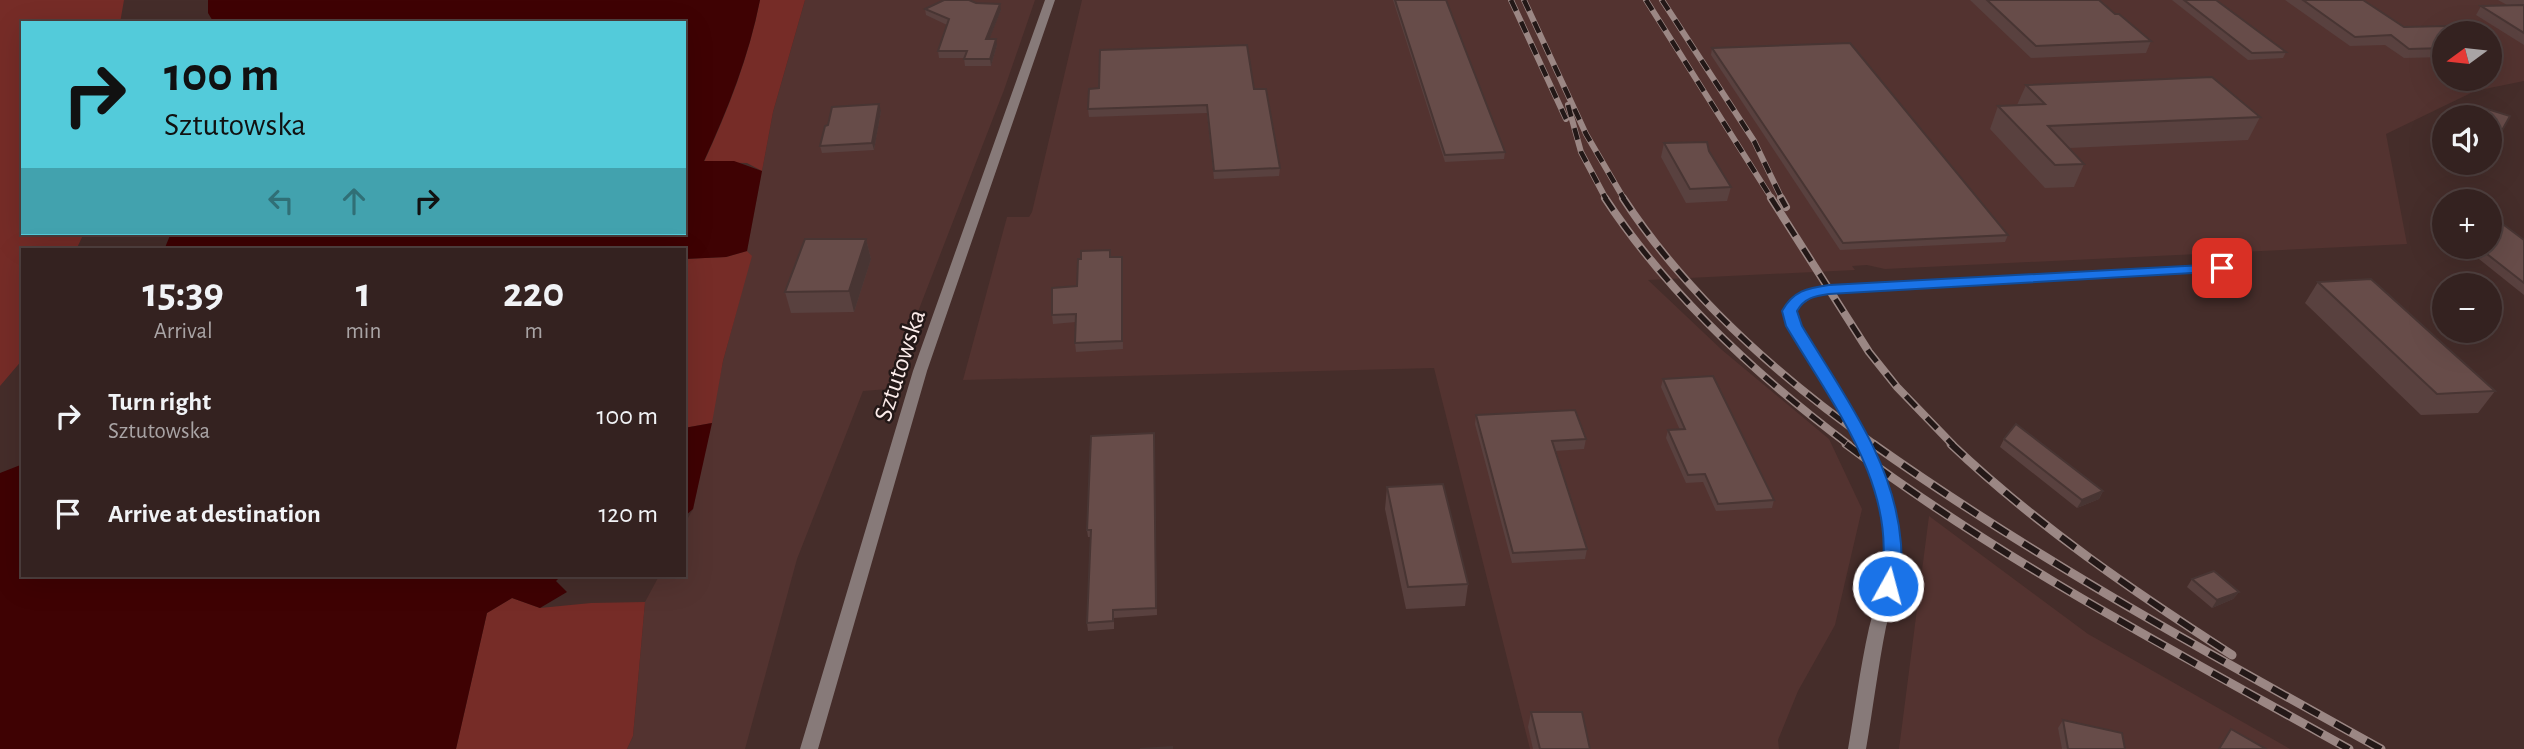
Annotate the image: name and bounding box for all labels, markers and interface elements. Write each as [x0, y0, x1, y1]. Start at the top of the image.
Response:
north arrow [2432, 21, 2502, 91]
map controls [2432, 21, 2502, 343]
icon: right [49, 49, 140, 140]
text: 100 m [164, 51, 280, 100]
button: sound [2432, 105, 2502, 175]
text: Sztutowska [164, 109, 306, 141]
icon: left [262, 182, 300, 220]
icon: ahead [335, 182, 373, 220]
icon: right [408, 182, 446, 220]
button: + [2432, 189, 2502, 259]
pin [2192, 238, 2252, 298]
icon: arrive [2203, 249, 2241, 287]
text: 15:39 [143, 272, 224, 314]
text: 1 [356, 272, 371, 314]
text: 220 [503, 272, 564, 314]
button: − [2432, 273, 2502, 343]
street label: Sztutowska [870, 306, 930, 424]
text: Arrival [154, 320, 213, 343]
text: min [345, 320, 381, 343]
text: m [524, 320, 543, 343]
text: Turn right [108, 389, 211, 415]
icon: right [49, 397, 87, 435]
text: 100 m [597, 403, 658, 429]
text: Sztutowska [108, 420, 210, 443]
icon: arrive [49, 495, 87, 533]
text: Arrive at destination [108, 501, 321, 527]
text: 120 m [598, 501, 658, 527]
position arrow [1851, 549, 1925, 623]

